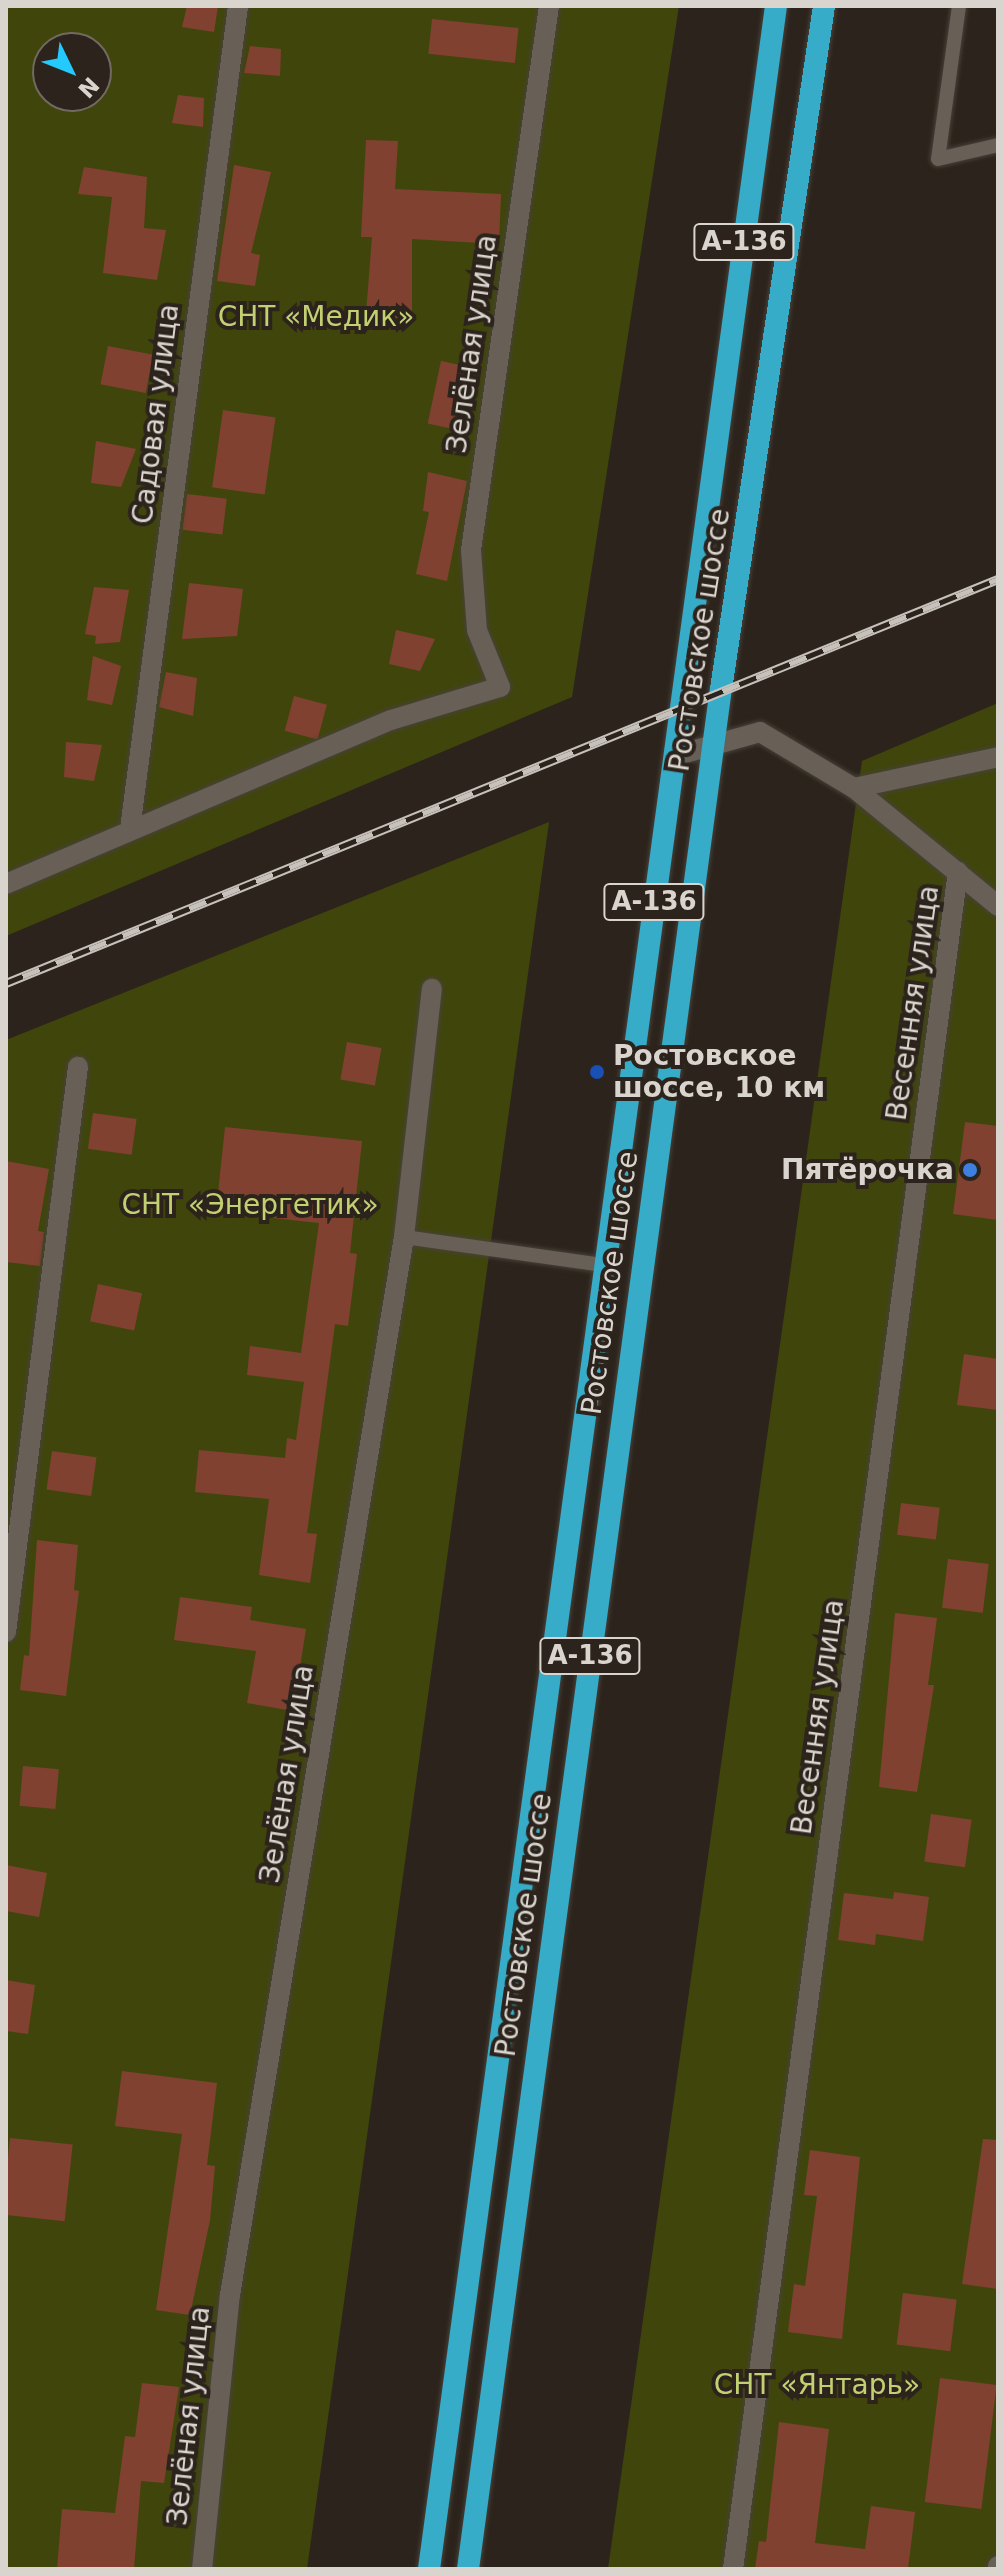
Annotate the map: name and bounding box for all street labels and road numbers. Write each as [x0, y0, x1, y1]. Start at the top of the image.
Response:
road number: А-136 [692, 220, 796, 264]
street label: Зелёная улица [440, 233, 504, 455]
street label: Садовая улица [126, 302, 186, 526]
street label: Ростовское шоссе [663, 506, 737, 774]
road number: А-136 [602, 880, 706, 924]
street label: Весенняя улица [880, 883, 946, 1123]
street label: Ростовское шоссе [575, 1149, 645, 1417]
street label: Весенняя улица [785, 1597, 851, 1837]
road number: А-136 [538, 1634, 642, 1678]
street label: Зелёная улица [253, 1663, 321, 1885]
street label: Ростовское шоссе [489, 1791, 559, 2059]
street label: Зелёная улица [161, 2305, 217, 2527]

